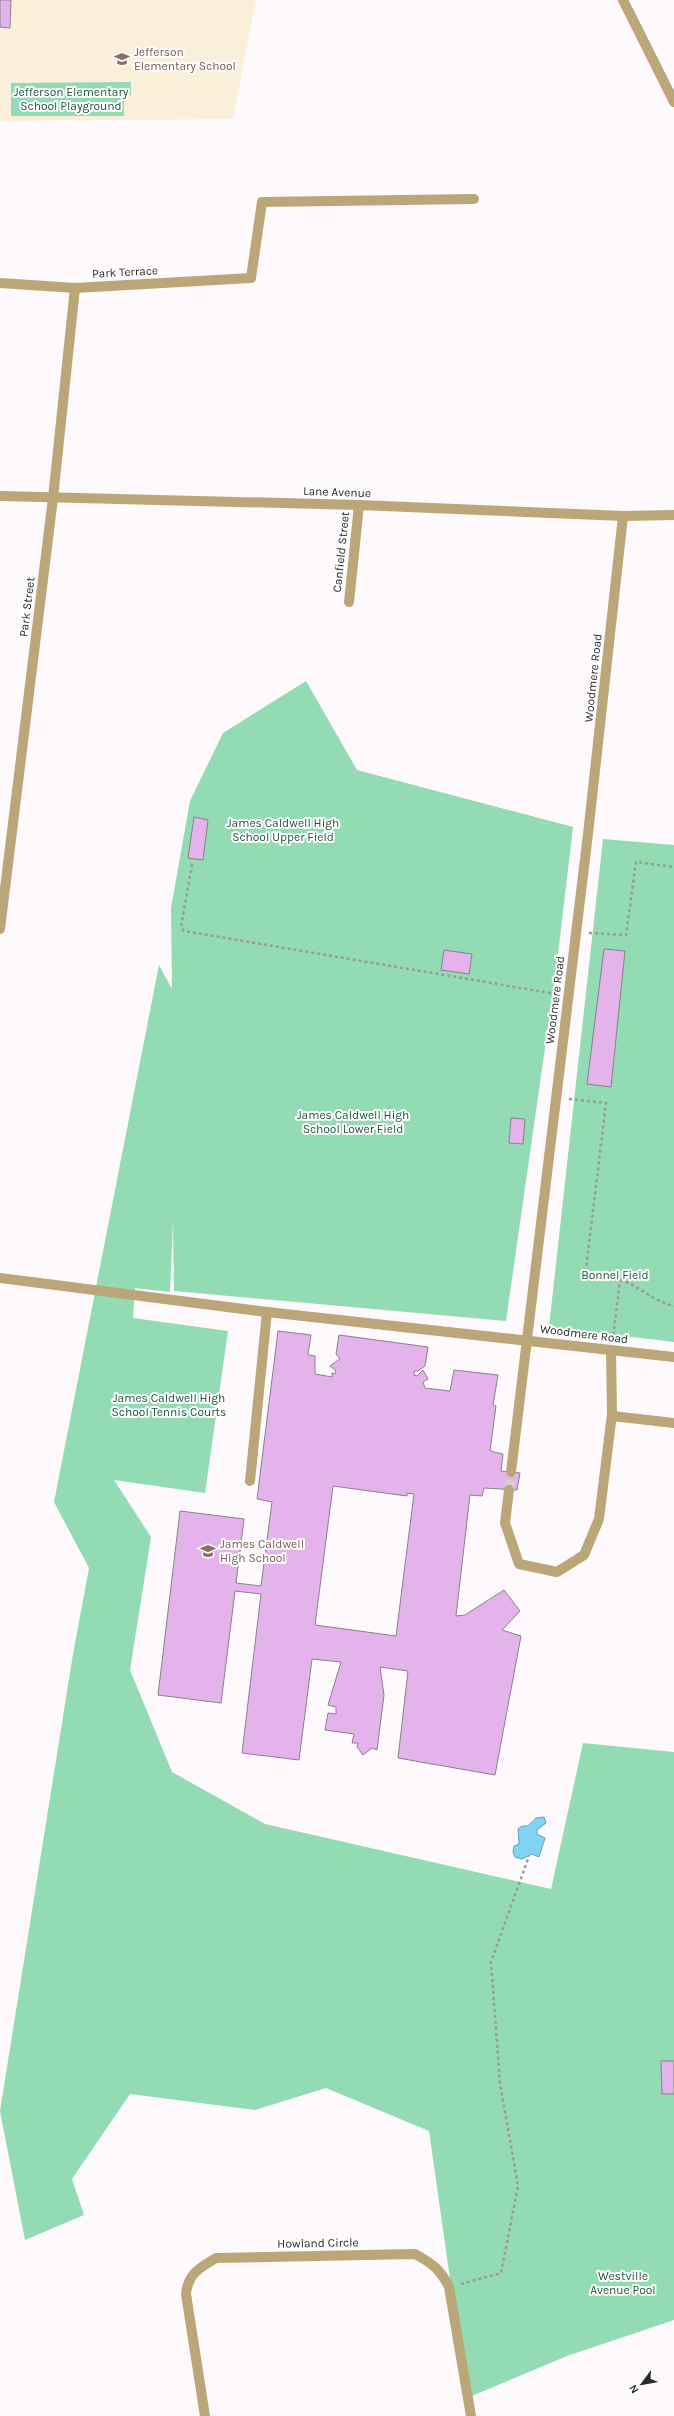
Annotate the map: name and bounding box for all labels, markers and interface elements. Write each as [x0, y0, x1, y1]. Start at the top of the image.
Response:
place label: Jefferson Elementary School [134, 45, 236, 73]
school or university icon: Jefferson Elementary School [113, 50, 131, 68]
park label: Jefferson Elementary School Playground [14, 85, 129, 113]
street label: Park Terrace [92, 263, 158, 281]
street label: Lane Avenue [303, 484, 371, 500]
street label: Canfield Street [330, 510, 352, 593]
street label: Park Street [16, 576, 38, 638]
street label: Woodmere Road [581, 633, 605, 723]
park label: James Caldwell High School Upper Field [227, 816, 339, 844]
street label: Woodmere Road [543, 955, 567, 1045]
park label: James Caldwell High School Lower Field [297, 1108, 409, 1136]
park label: Bonnel Field [581, 1268, 649, 1282]
street label: Woodmere Road [539, 1322, 629, 1346]
park label: James Caldwell High School Tennis Courts [112, 1391, 226, 1419]
place label: James Caldwell High School [220, 1537, 304, 1565]
school or university icon: James Caldwell High School [199, 1542, 217, 1560]
street label: Howland Circle [277, 2235, 359, 2251]
park label: Westville Avenue Pool [590, 2269, 656, 2297]
north arrow [622, 2364, 662, 2404]
text: N [626, 2382, 642, 2396]

